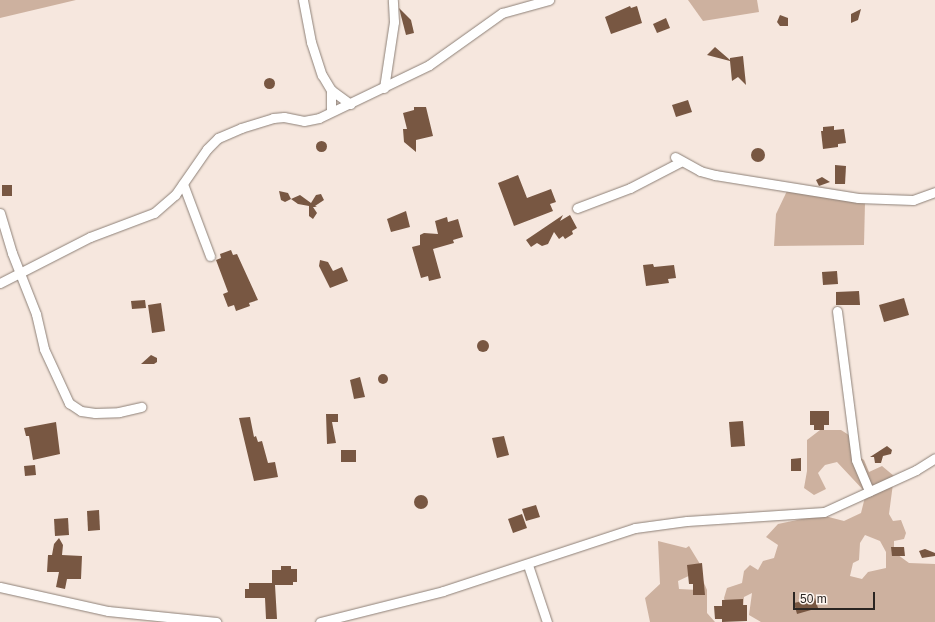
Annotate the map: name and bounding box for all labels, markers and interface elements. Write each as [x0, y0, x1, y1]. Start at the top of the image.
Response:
scale bar [795, 584, 877, 610]
text: 50 m [800, 592, 827, 606]

